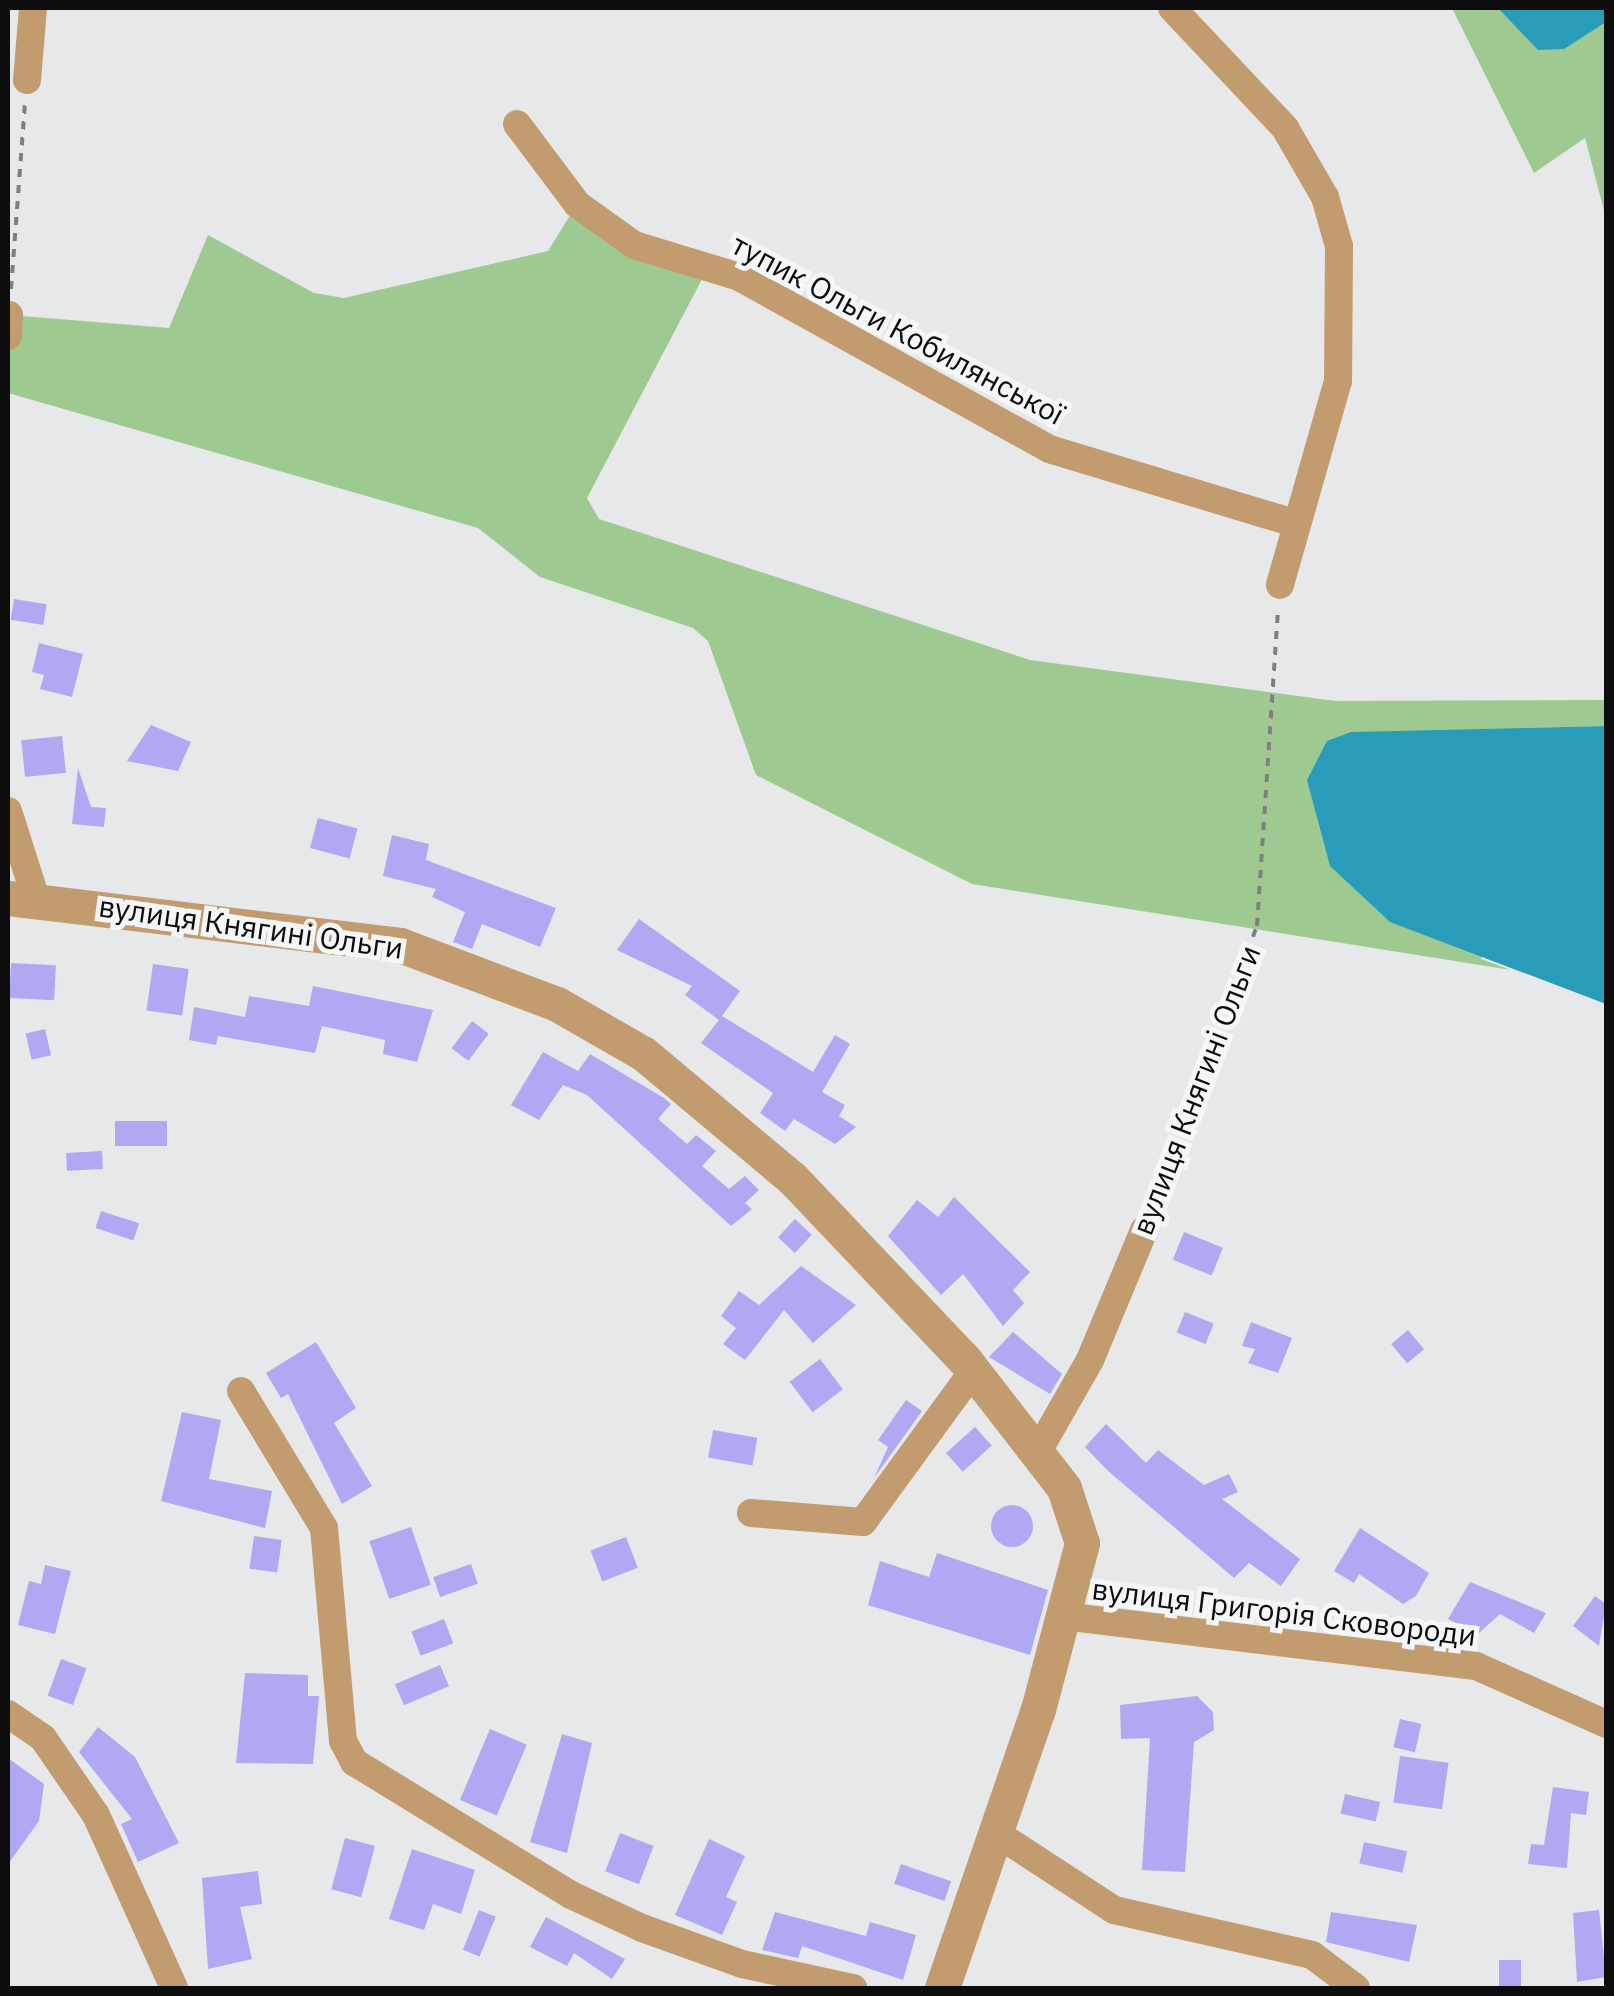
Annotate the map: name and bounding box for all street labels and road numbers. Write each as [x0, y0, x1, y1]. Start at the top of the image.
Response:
street label: тупик Ольги Кобилянської [726, 226, 1070, 432]
street label: вулиця Княгині Ольги [96, 888, 406, 966]
street label: вулиця Княгині Ольги [1124, 940, 1268, 1240]
street label: вулиця Григорія Сковороди [1090, 1571, 1478, 1653]

